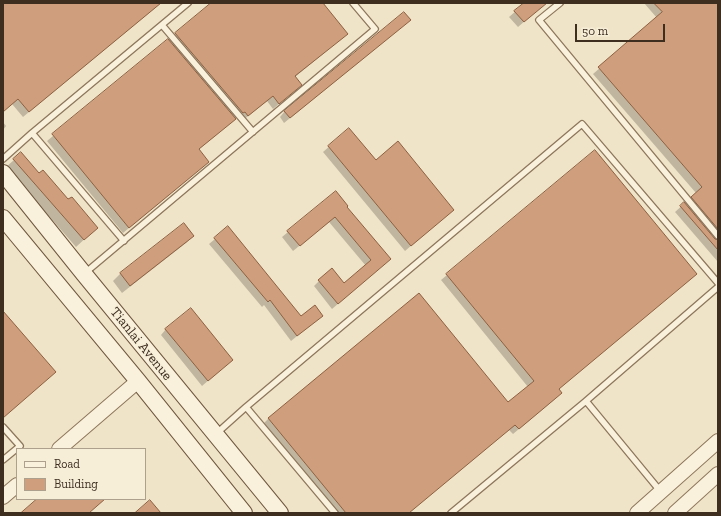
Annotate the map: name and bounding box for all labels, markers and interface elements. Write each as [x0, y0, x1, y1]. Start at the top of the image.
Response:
scale bar [577, 16, 667, 42]
text: 50 m [582, 24, 608, 38]
street label: Tianlai Avenue [106, 304, 176, 384]
legend [16, 448, 146, 500]
text: Road [54, 457, 80, 471]
text: Building [54, 477, 98, 491]

